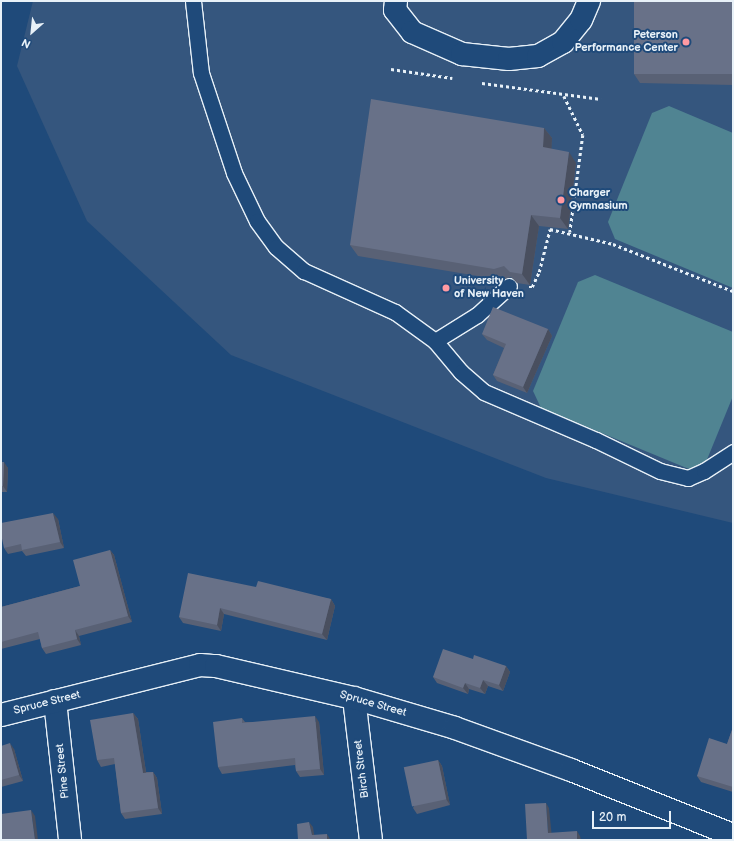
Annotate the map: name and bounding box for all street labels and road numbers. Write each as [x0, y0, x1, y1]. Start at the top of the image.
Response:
street label: Spruce Street [12, 688, 82, 718]
street label: Spruce Street [338, 688, 408, 720]
street label: Birch Street [352, 739, 372, 799]
street label: Pine Street [54, 743, 72, 799]

